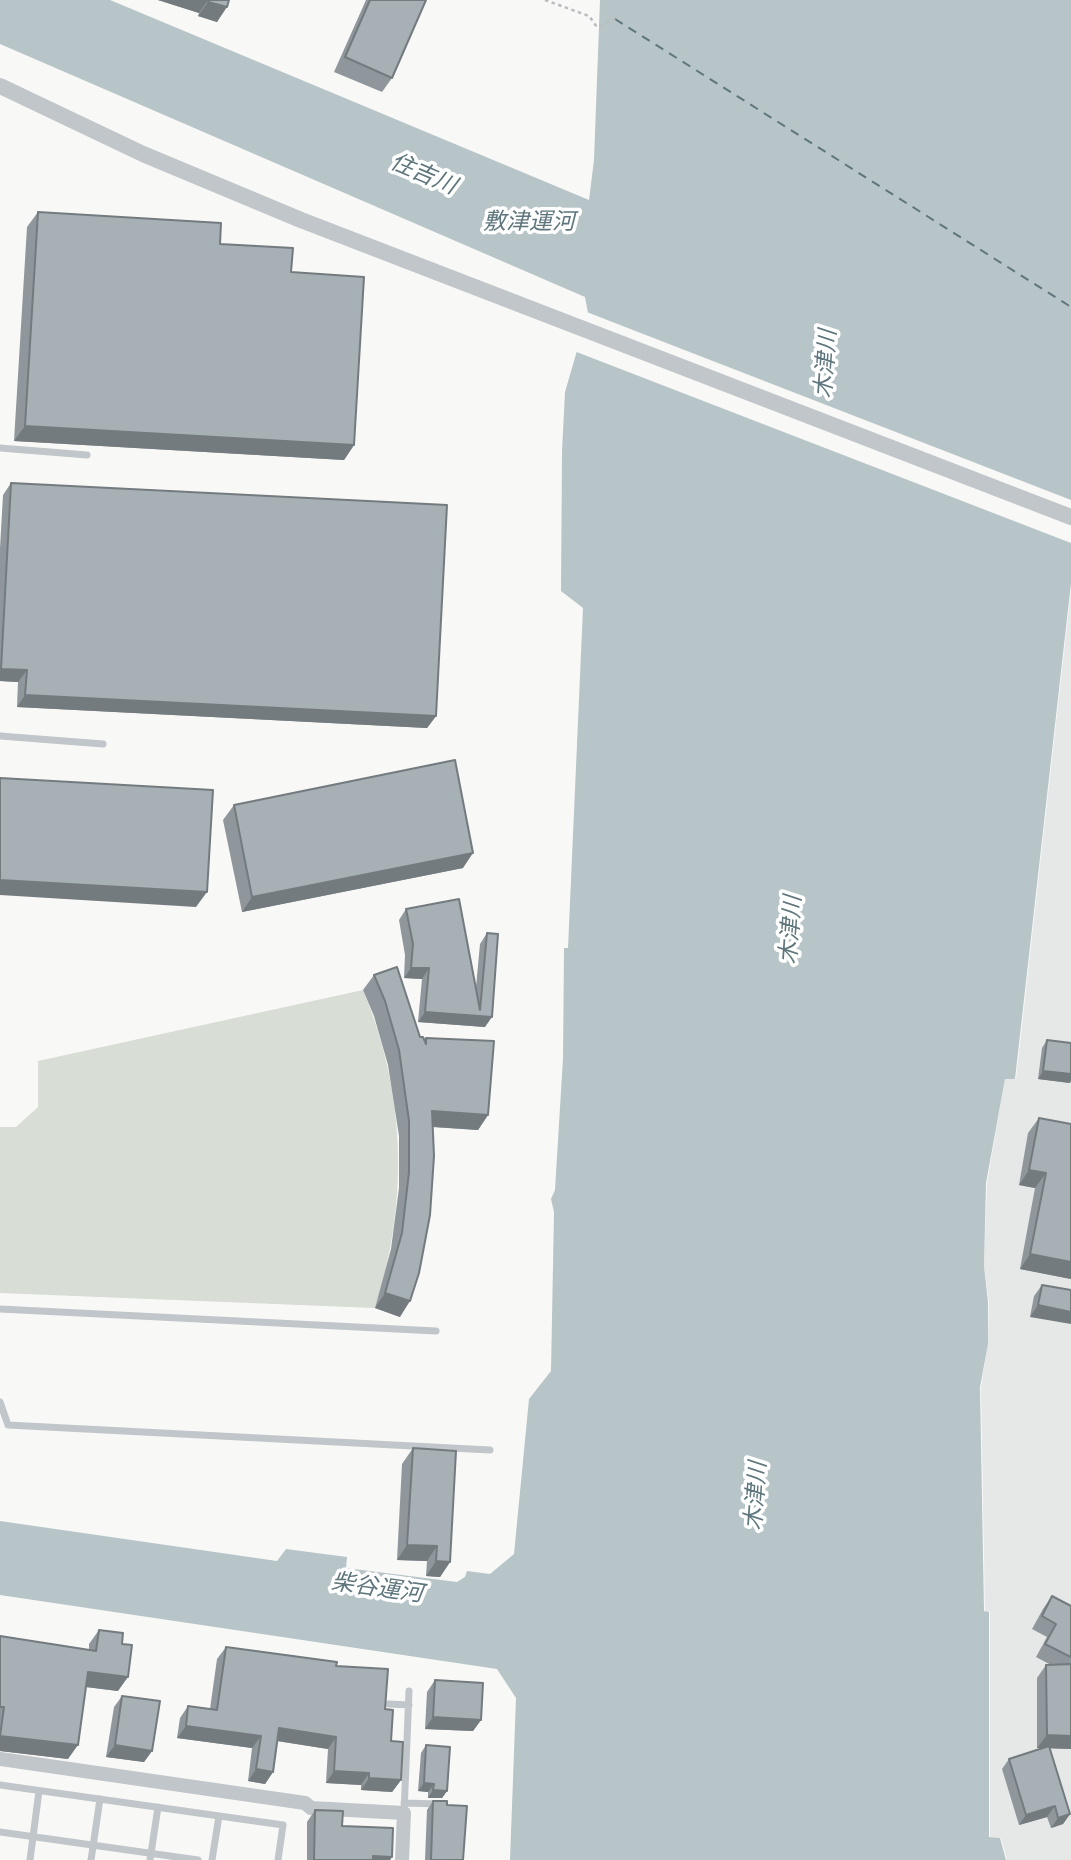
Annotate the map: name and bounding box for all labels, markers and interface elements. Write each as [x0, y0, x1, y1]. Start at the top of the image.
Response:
water label: 住吉川 [386, 149, 460, 201]
water label: 敷津運河 [483, 209, 575, 237]
water label: 木津川 [811, 329, 843, 399]
water label: 木津川 [776, 895, 808, 965]
water label: 木津川 [741, 1461, 773, 1531]
water label: 柴谷運河 [330, 1569, 424, 1609]

